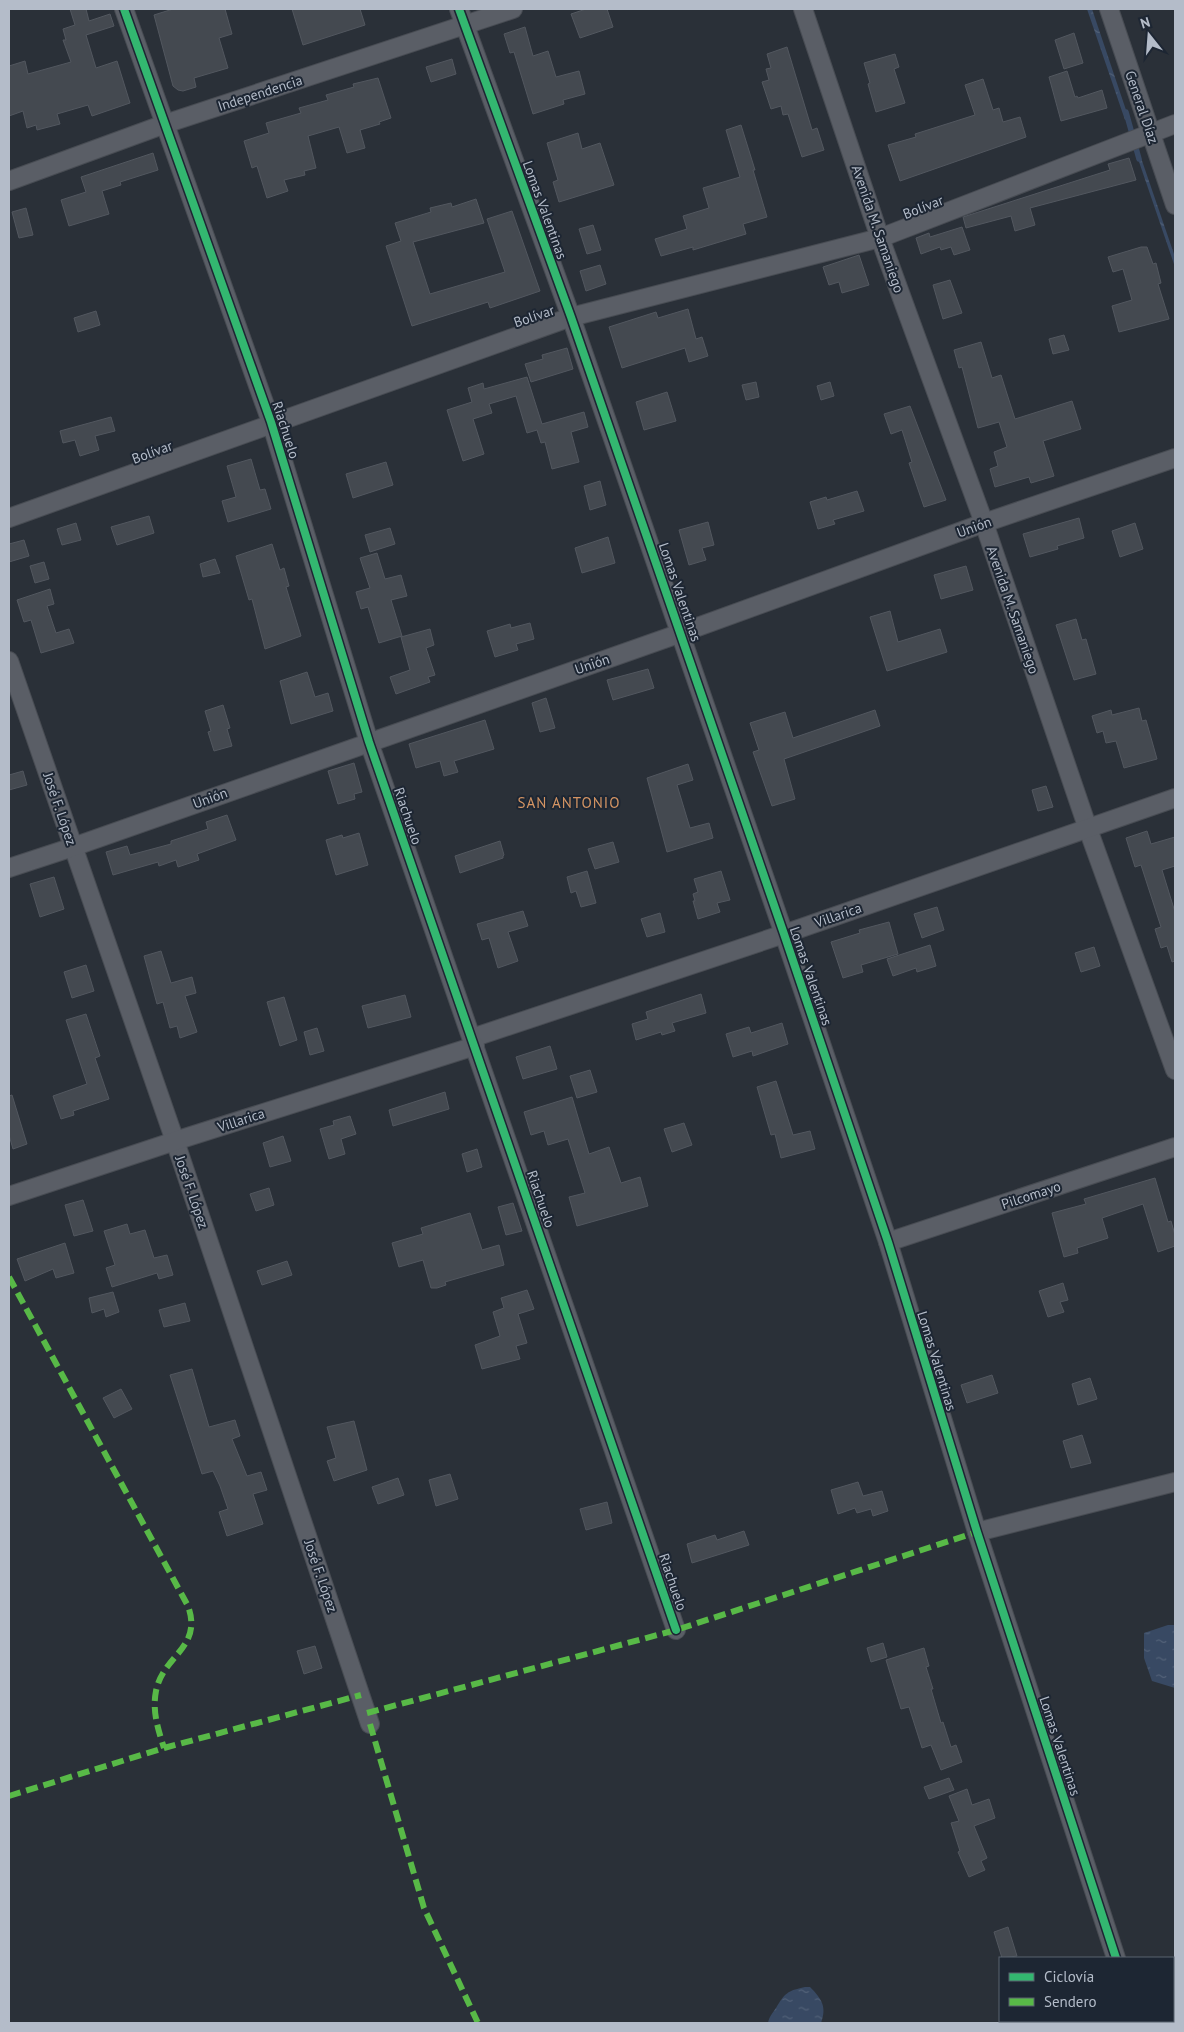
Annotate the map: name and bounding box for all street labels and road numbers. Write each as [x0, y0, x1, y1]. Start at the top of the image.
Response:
street label: General Díaz [1121, 68, 1163, 146]
street label: Independencia [215, 71, 305, 115]
street label: Lomas Valentinas [519, 158, 571, 262]
street label: Avenida M. Samaniego [848, 163, 908, 295]
street label: Bolívar [900, 191, 946, 223]
street label: Bolívar [511, 301, 557, 331]
street label: Riachuelo [268, 399, 304, 461]
street label: Bolívar [129, 436, 175, 468]
street label: Unión [954, 512, 994, 542]
street label: Lomas Valentinas [655, 540, 705, 644]
street label: Avenida M. Samaniego [983, 544, 1043, 676]
street label: Unión [572, 650, 612, 678]
street label: José F. López [39, 769, 81, 848]
street label: Unión [190, 783, 230, 813]
street label: Riachuelo [390, 785, 426, 847]
street label: Villarica [811, 899, 864, 932]
street label: Lomas Valentinas [786, 924, 836, 1028]
street label: Villarica [214, 1104, 267, 1136]
street label: José F. López [171, 1152, 213, 1231]
street label: Riachuelo [523, 1168, 559, 1230]
street label: Pilcomayo [999, 1177, 1063, 1213]
street label: Lomas Valentinas [913, 1309, 961, 1413]
street label: José F. López [300, 1536, 342, 1615]
street label: Riachuelo [655, 1551, 691, 1613]
street label: Lomas Valentinas [1035, 1694, 1085, 1798]

